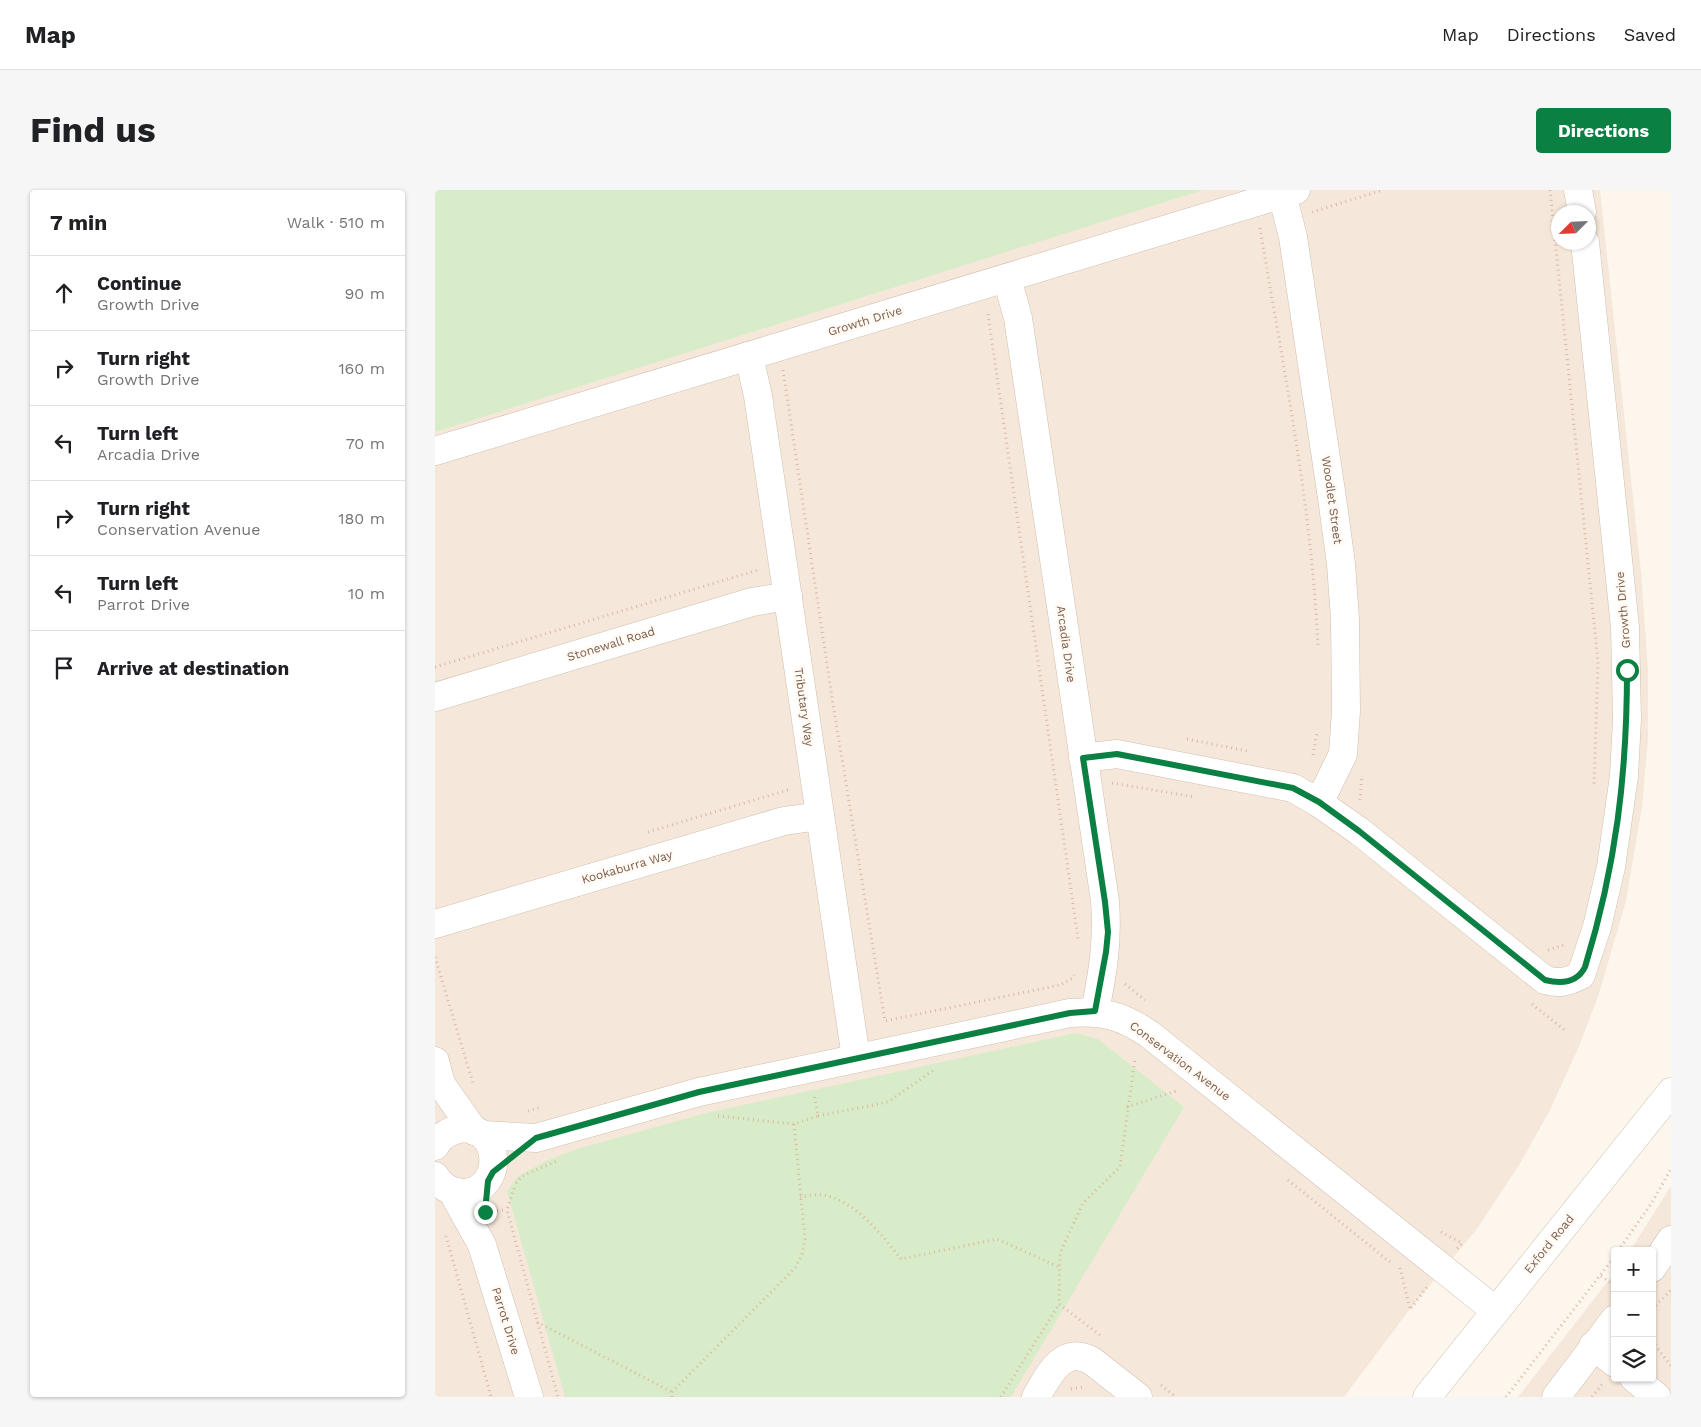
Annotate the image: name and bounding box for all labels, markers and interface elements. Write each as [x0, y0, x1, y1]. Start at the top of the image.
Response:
text: Map [25, 21, 76, 49]
text: Map [1442, 24, 1479, 45]
text: Directions [1507, 24, 1596, 45]
text: Saved [1624, 24, 1676, 45]
button: Directions [1536, 108, 1671, 153]
text: Find us [30, 109, 156, 151]
north arrow [1551, 205, 1596, 250]
text: 7 min [50, 210, 107, 235]
text: Walk · 510 m [287, 213, 385, 232]
text: Continue [97, 272, 181, 295]
icon: ahead [50, 279, 78, 307]
text: 90 m [344, 284, 385, 303]
text: Growth Drive [97, 295, 199, 314]
street label: Growth Drive [826, 303, 904, 339]
text: Turn right [97, 347, 190, 370]
icon: right [50, 354, 78, 382]
text: 160 m [338, 359, 385, 378]
text: Growth Drive [97, 370, 199, 389]
text: Turn left [97, 422, 178, 445]
icon: left [50, 429, 78, 457]
text: 70 m [346, 434, 385, 453]
text: Arcadia Drive [97, 445, 200, 464]
street label: Woodlet Street [1319, 455, 1345, 545]
text: Turn right [97, 497, 190, 520]
icon: right [50, 504, 78, 532]
text: 180 m [338, 509, 385, 528]
text: Conservation Avenue [97, 520, 260, 539]
street label: Growth Drive [1613, 571, 1633, 649]
text: Turn left [97, 572, 178, 595]
icon: left [50, 579, 78, 607]
text: 10 m [348, 584, 385, 603]
text: Parrot Drive [97, 595, 190, 614]
street label: Arcadia Drive [1054, 605, 1078, 683]
street label: Stonewall Road [565, 624, 657, 664]
icon: arrive [50, 654, 78, 682]
text: Arrive at destination [97, 657, 289, 680]
route start [1616, 659, 1639, 682]
street label: Tributary Way [792, 667, 817, 748]
street label: Kookaburra Way [580, 847, 675, 887]
street label: Conservation Avenue [1127, 1019, 1233, 1104]
route end [474, 1201, 497, 1224]
street label: Exford Road [1521, 1212, 1577, 1276]
map controls [1611, 1247, 1656, 1382]
button: + [1611, 1247, 1656, 1292]
street label: Parrot Drive [489, 1286, 523, 1356]
button: − [1611, 1292, 1656, 1337]
button: layers [1611, 1337, 1656, 1382]

